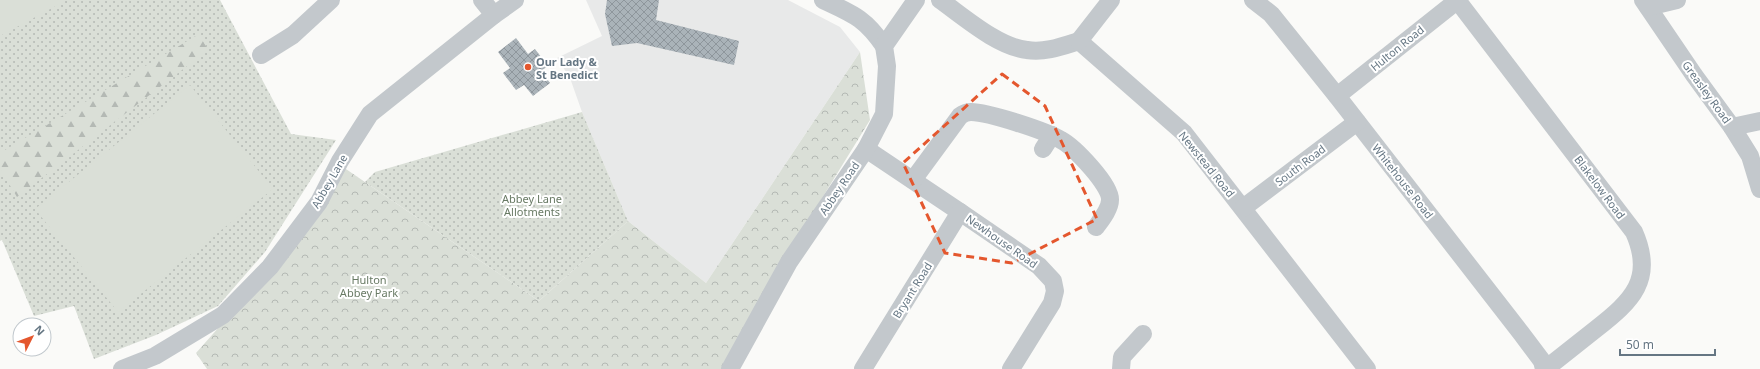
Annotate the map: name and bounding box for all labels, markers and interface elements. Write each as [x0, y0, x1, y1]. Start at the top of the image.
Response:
street label: Hulton Road [1367, 22, 1427, 74]
place label: Our Lady & St Benedict [536, 54, 598, 82]
street label: Greasley Road [1679, 58, 1735, 126]
marker: Our Lady & St Benedict [523, 62, 533, 72]
street label: Newstead Road [1176, 128, 1238, 200]
street label: South Road [1272, 141, 1328, 189]
street label: Whitehouse Road [1369, 141, 1437, 221]
street label: Abbey Lane [308, 151, 350, 211]
street label: Blakelow Road [1571, 152, 1629, 222]
street label: Abbey Road [816, 158, 862, 218]
park label: Abbey Lane Allotments [502, 191, 562, 219]
street label: Newhouse Road [963, 211, 1041, 271]
street label: Bryant Road [889, 259, 935, 321]
park label: Hulton Abbey Park [340, 272, 398, 300]
north arrow [12, 317, 52, 357]
text: N [31, 322, 48, 338]
scale bar [1620, 331, 1715, 357]
text: 50 m [1626, 336, 1654, 353]

